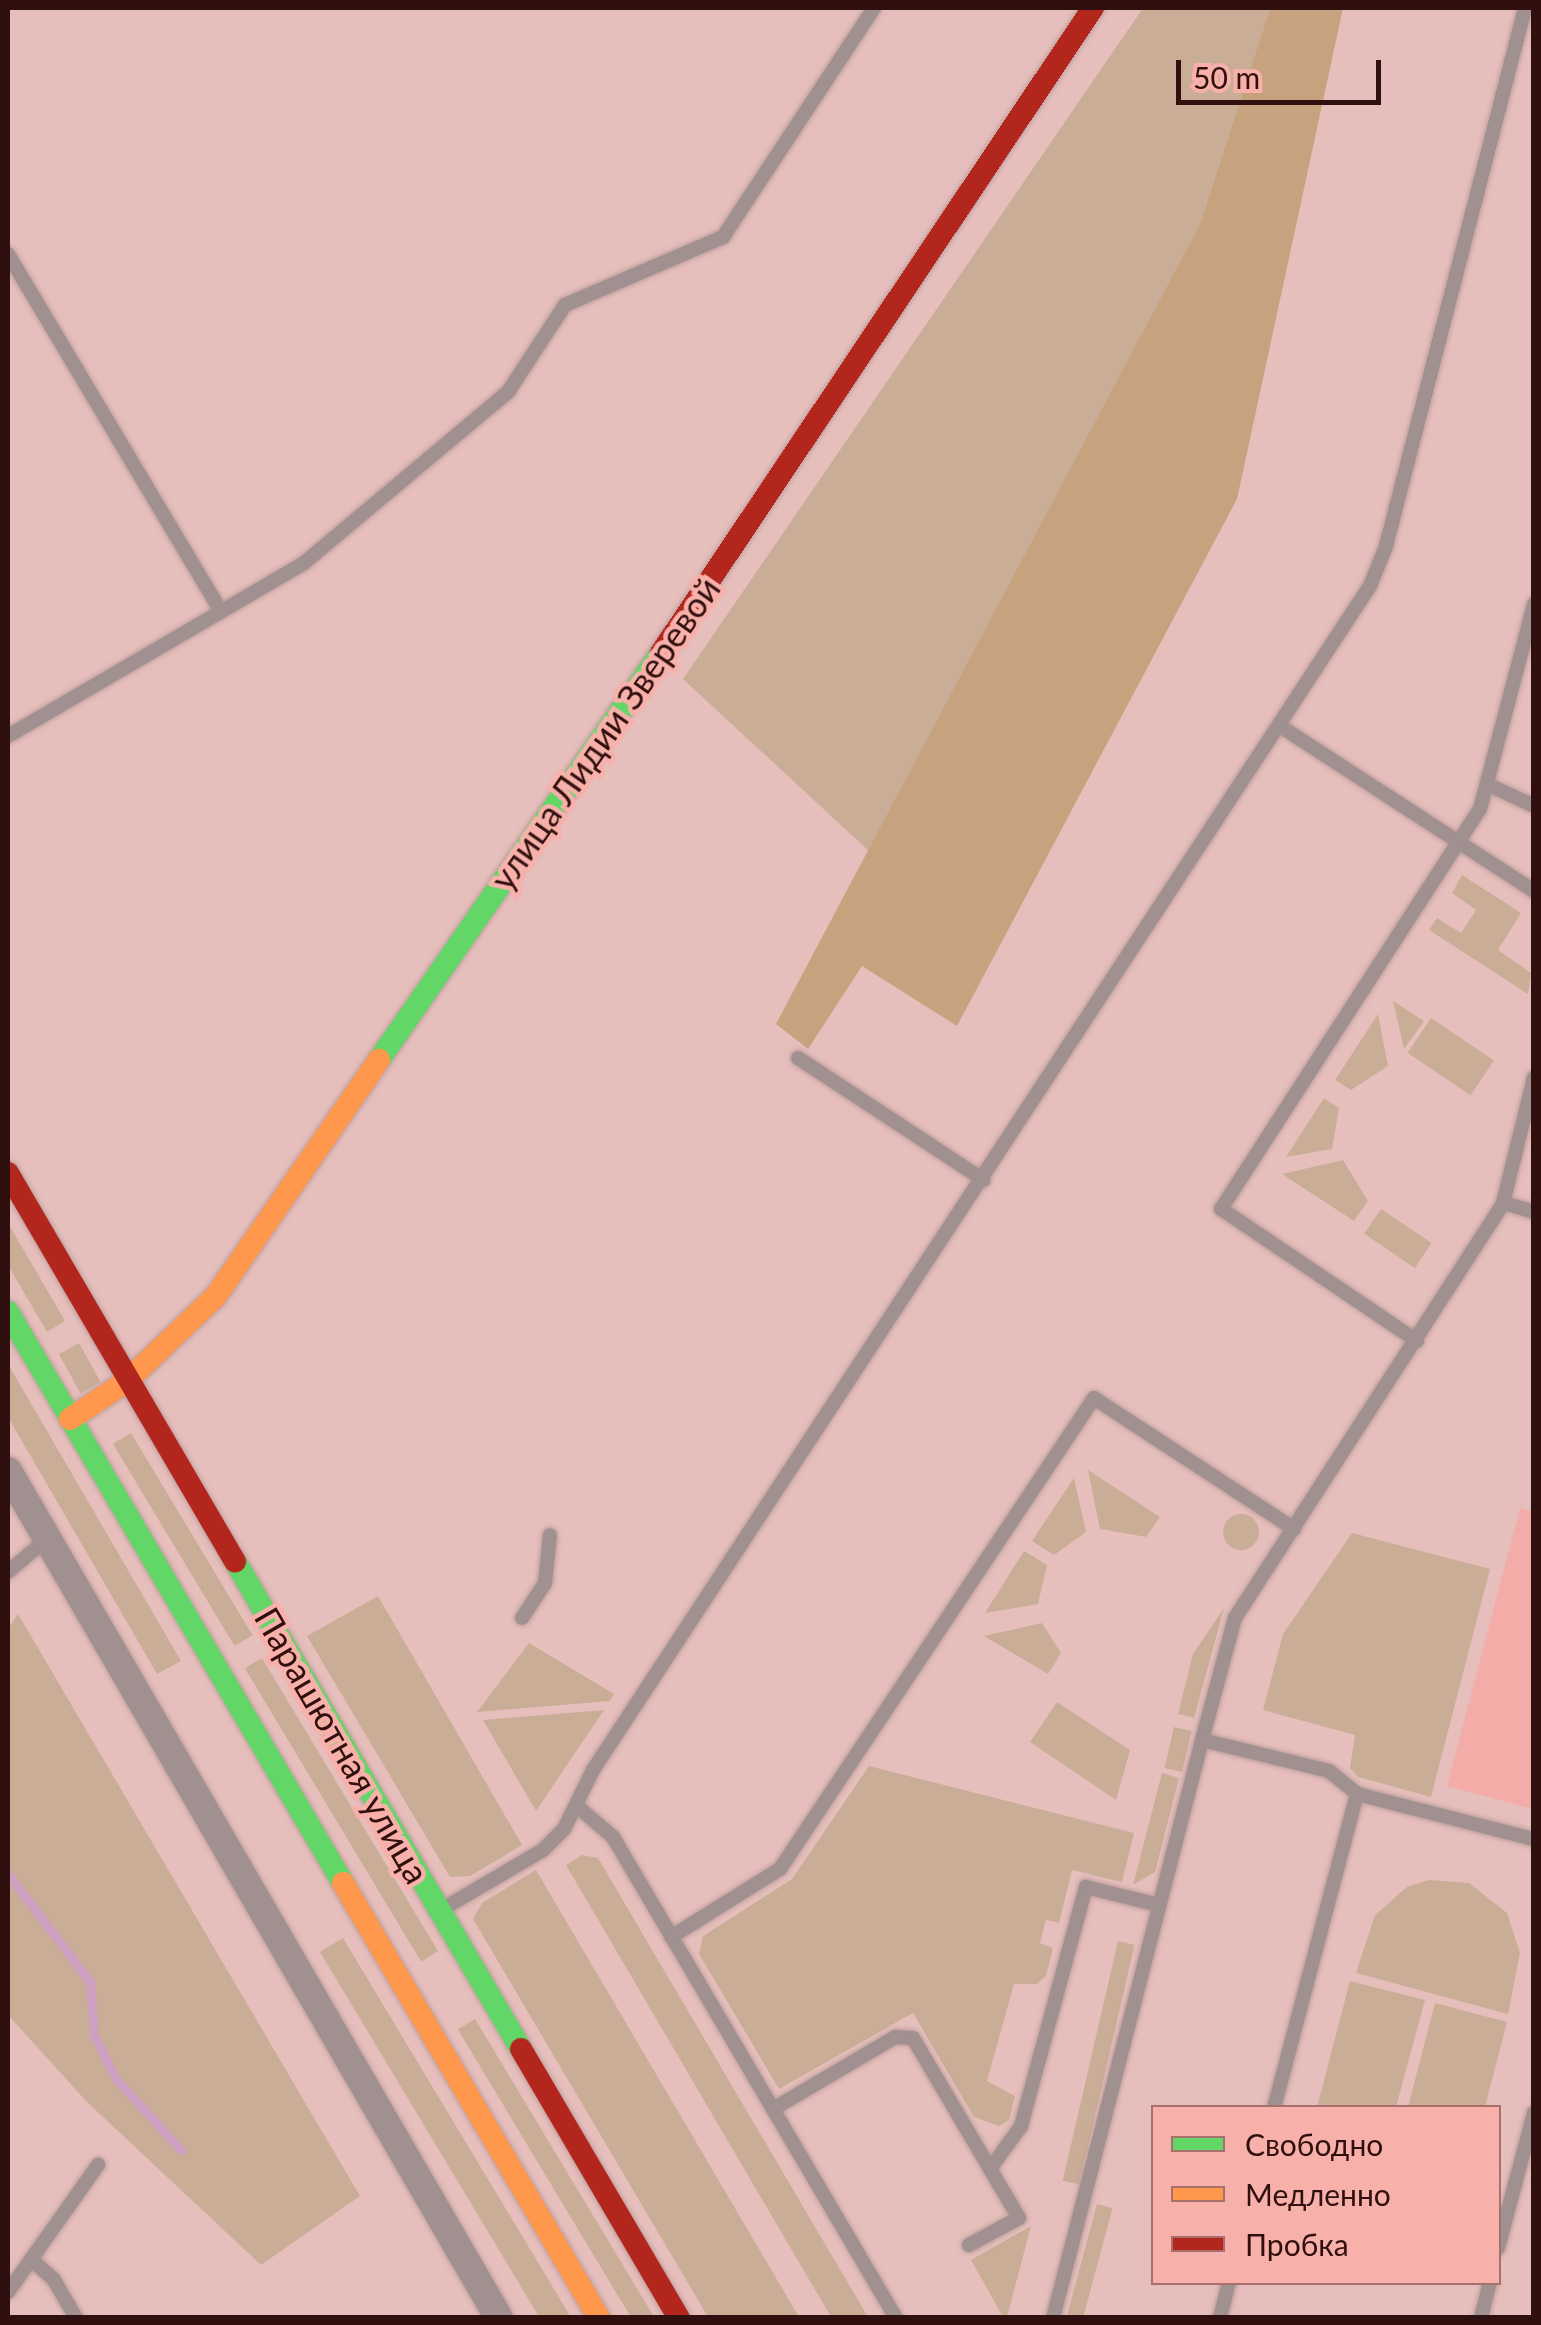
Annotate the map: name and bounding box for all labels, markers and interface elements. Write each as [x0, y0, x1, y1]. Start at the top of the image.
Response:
scale bar [1181, 40, 1386, 102]
text: 50 m [1193, 59, 1260, 95]
street label: улица Лидии Зверевой [480, 569, 728, 897]
street label: Парашютная улица [247, 1600, 439, 1890]
legend [1151, 2105, 1501, 2285]
text: Свободно [1245, 2126, 1383, 2162]
text: Медленно [1245, 2176, 1391, 2212]
text: Пробка [1245, 2226, 1349, 2262]

